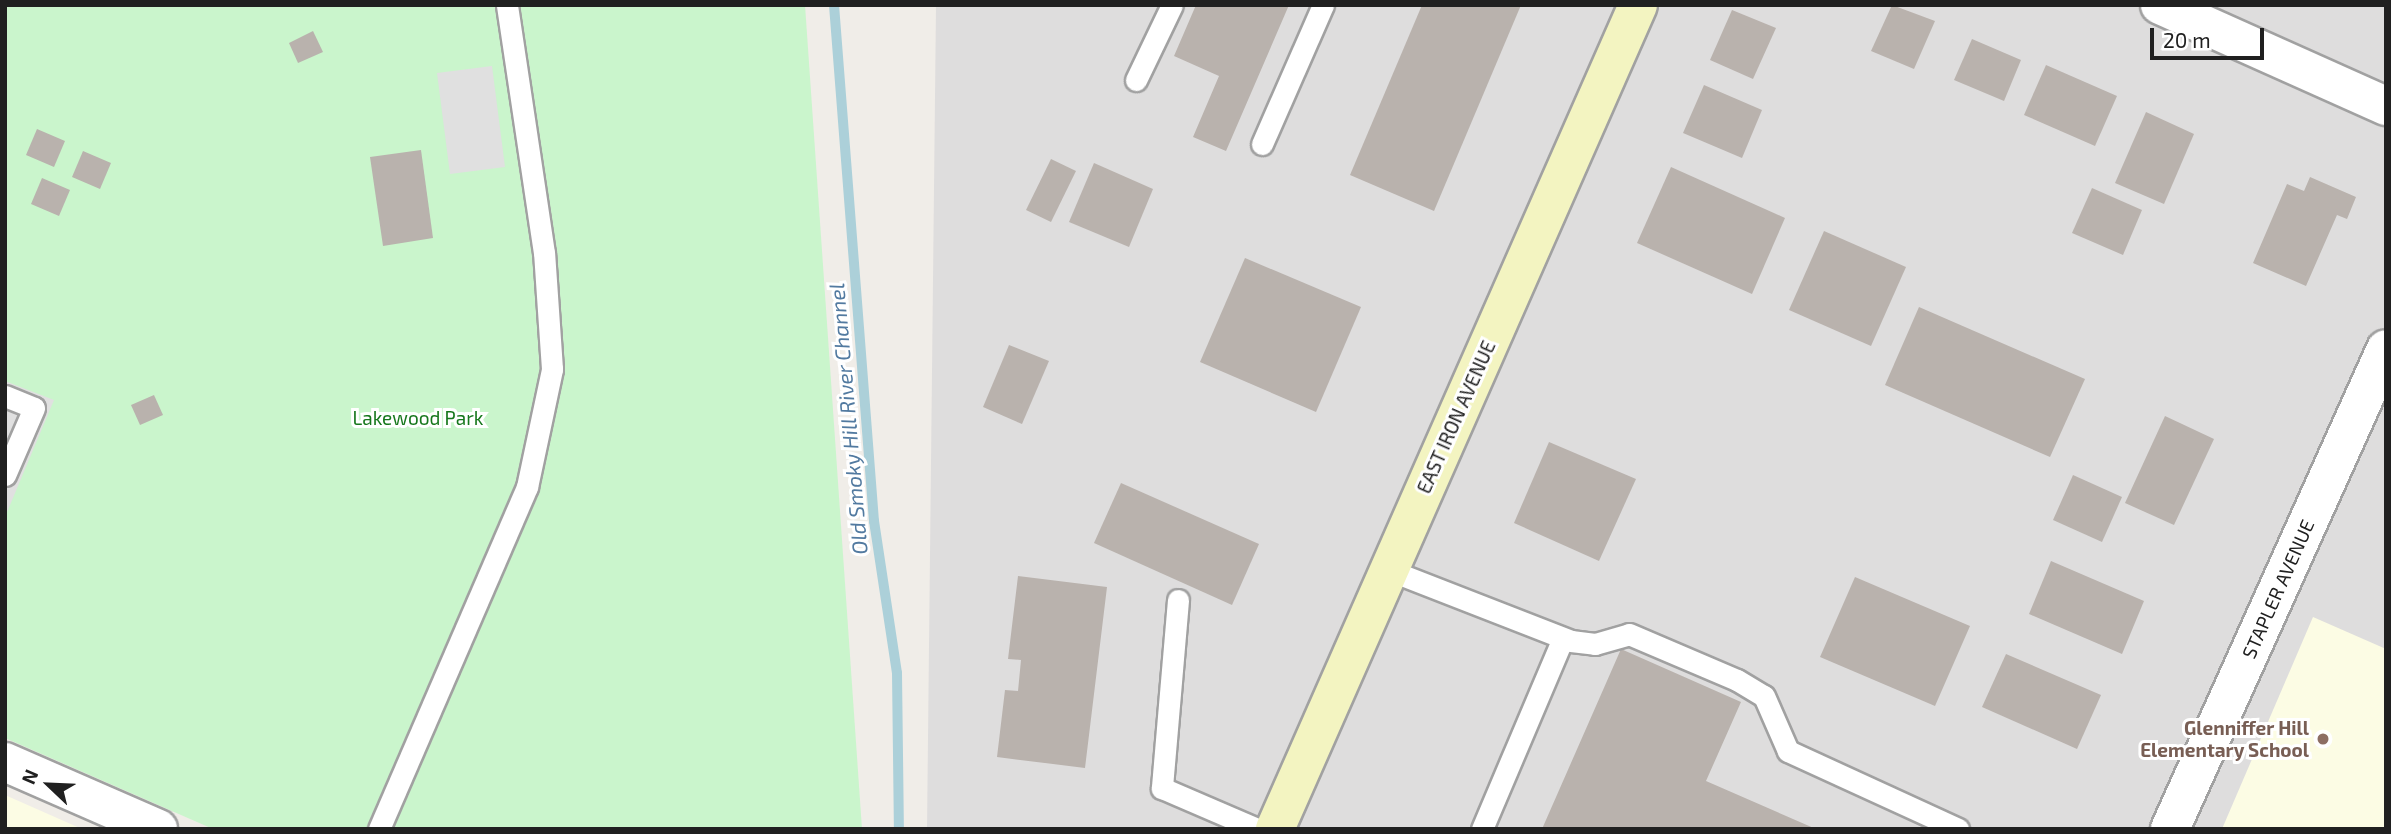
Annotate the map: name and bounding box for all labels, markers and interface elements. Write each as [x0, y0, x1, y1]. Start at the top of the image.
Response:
scale bar [2153, 14, 2267, 58]
text: 20 m [2163, 27, 2211, 52]
water label: Old Smoky Hill River Channel [824, 282, 872, 556]
street label: EAST IRON AVENUE [1412, 337, 1500, 497]
park label: Lakewood Park [353, 407, 483, 429]
street label: STAPLER AVENUE [2237, 516, 2319, 662]
place label: Glenniffer Hill Elementary School [2140, 717, 2309, 761]
marker: Glenniffer Hill Elementary School [2315, 731, 2331, 747]
north arrow [14, 750, 84, 820]
text: N [16, 766, 42, 787]

